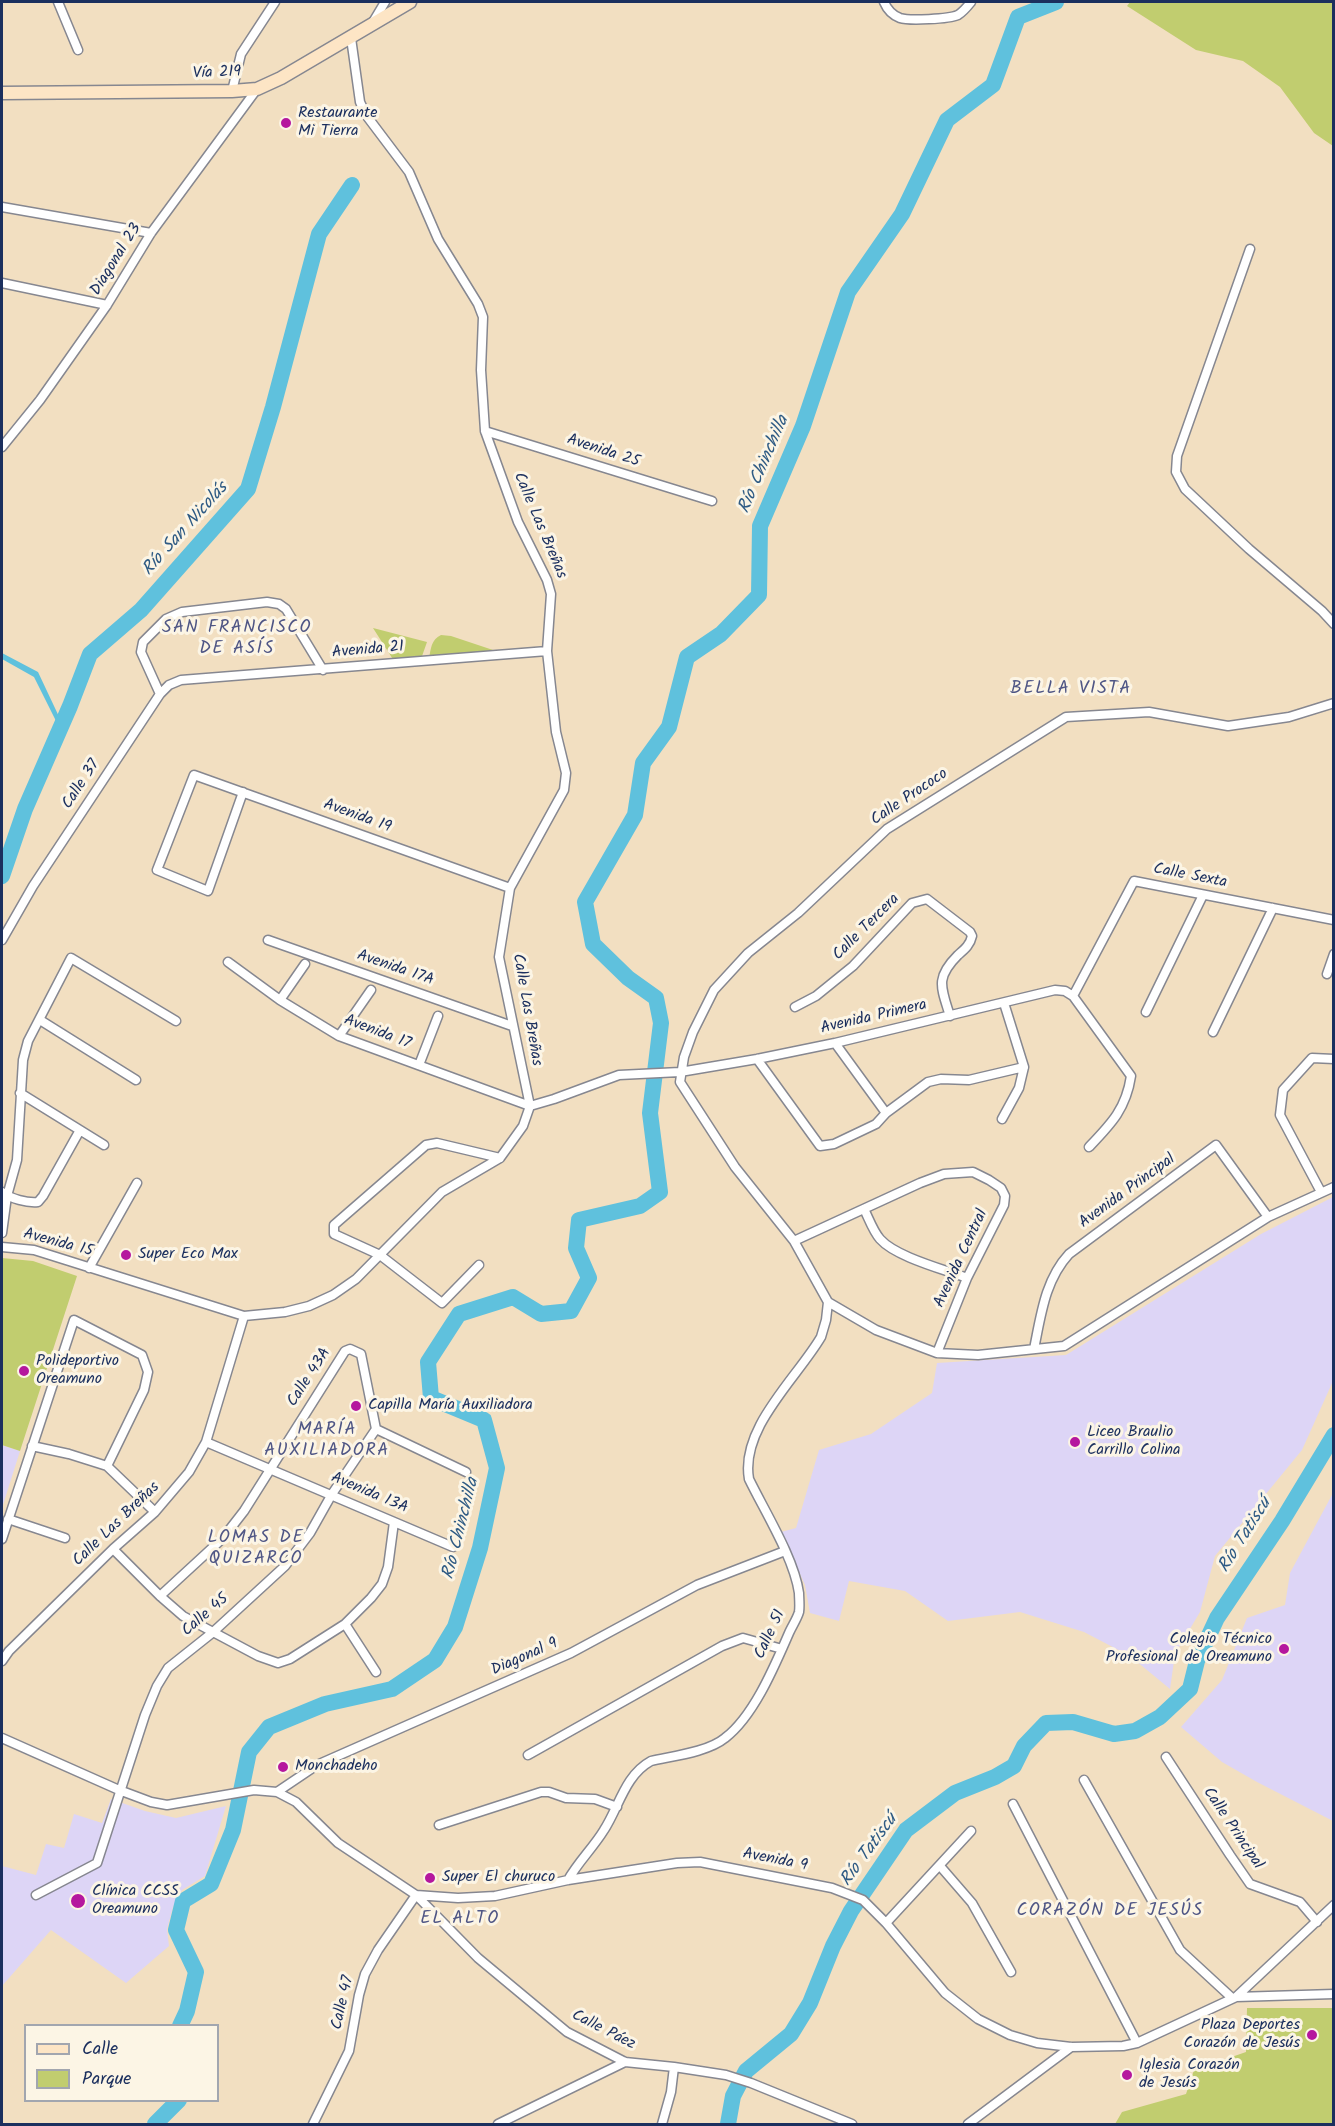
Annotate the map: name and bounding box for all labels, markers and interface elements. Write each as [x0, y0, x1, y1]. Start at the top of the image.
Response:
street label: Vía 219 [192, 64, 242, 84]
place label: Restaurante Mi Tierra [298, 104, 377, 142]
marker: Restaurante Mi Tierra [279, 116, 293, 130]
street label: Diagonal 23 [87, 220, 147, 300]
water label: Río Chinchilla [735, 413, 795, 517]
street label: Avenida 25 [564, 431, 642, 473]
street label: Calle Las Breñas [508, 470, 570, 582]
water label: Río San Nicolás [138, 479, 234, 581]
district label: SAN FRANCISCO DE ASÍS [162, 618, 312, 660]
street label: Avenida 21 [331, 638, 405, 664]
district label: BELLA VISTA [1010, 679, 1132, 701]
street label: Calle 37 [59, 757, 105, 813]
street label: Calle Prococo [868, 765, 952, 831]
street label: Avenida 19 [320, 796, 394, 838]
street label: Calle Sexta [1151, 860, 1229, 894]
street label: Calle Tercera [830, 891, 904, 965]
street label: Avenida 17A [354, 947, 436, 991]
street label: Calle Las Breñas [507, 952, 545, 1068]
street label: Avenida Primera [819, 996, 929, 1040]
street label: Avenida 17 [341, 1011, 413, 1055]
street label: Avenida Principal [1076, 1151, 1180, 1233]
street label: Avenida Central [931, 1207, 993, 1311]
street label: Avenida 15 [21, 1225, 95, 1263]
place label: Super Eco Max [138, 1245, 238, 1265]
marker: Super Eco Max [119, 1248, 133, 1262]
street label: Calle 43A [284, 1345, 336, 1411]
place label: Polideportivo Oreamuno [36, 1352, 119, 1390]
marker: Polideportivo Oreamuno [17, 1364, 31, 1378]
place label: Capilla María Auxiliadora [368, 1396, 533, 1416]
marker: Capilla María Auxiliadora [349, 1399, 363, 1413]
district label: MARÍA AUXILIADORA [264, 1420, 390, 1462]
place label: Liceo Braulio Carrillo Colina [1087, 1423, 1181, 1461]
marker: Liceo Braulio Carrillo Colina [1068, 1435, 1082, 1449]
street label: Avenida 13A [328, 1469, 410, 1519]
water label: Río Chinchilla [439, 1476, 485, 1582]
street label: Calle Las Breñas [69, 1479, 165, 1571]
water label: Río Tatiscú [1215, 1495, 1277, 1577]
district label: LOMAS DE QUIZARCO [208, 1528, 304, 1570]
street label: Calle 45 [179, 1590, 233, 1642]
street label: Calle 51 [751, 1607, 791, 1663]
place label: Colegio Técnico Profesional de Oreamuno [1106, 1630, 1272, 1668]
street label: Diagonal 9 [489, 1635, 561, 1681]
marker: Colegio Técnico Profesional de Oreamuno [1277, 1642, 1291, 1656]
place label: Monchadeho [295, 1757, 378, 1777]
marker: Monchadeho [276, 1760, 290, 1774]
street label: Calle Principal [1198, 1784, 1266, 1874]
water label: Río Tatiscú [837, 1811, 903, 1891]
street label: Avenida 9 [741, 1845, 809, 1877]
place label: Super El churuco [442, 1868, 555, 1888]
marker: Super El churuco [423, 1871, 437, 1885]
place label: Clínica CCSS Oreamuno [92, 1882, 179, 1920]
marker: Clínica CCSS Oreamuno [69, 1892, 87, 1910]
district label: CORAZÓN DE JESÚS [1017, 1901, 1203, 1923]
district label: EL ALTO [420, 1909, 500, 1931]
street label: Calle 47 [328, 1974, 360, 2032]
street label: Calle Páez [568, 2007, 638, 2055]
place label: Plaza Deportes Corazón de Jesús [1184, 2016, 1300, 2054]
legend [24, 2024, 219, 2102]
marker: Plaza Deportes Corazón de Jesús [1305, 2028, 1319, 2042]
text: Calle [82, 2035, 118, 2064]
place label: Iglesia Corazón de Jesús [1139, 2056, 1240, 2094]
text: Parque [82, 2065, 131, 2094]
marker: Iglesia Corazón de Jesús [1120, 2068, 1134, 2082]

